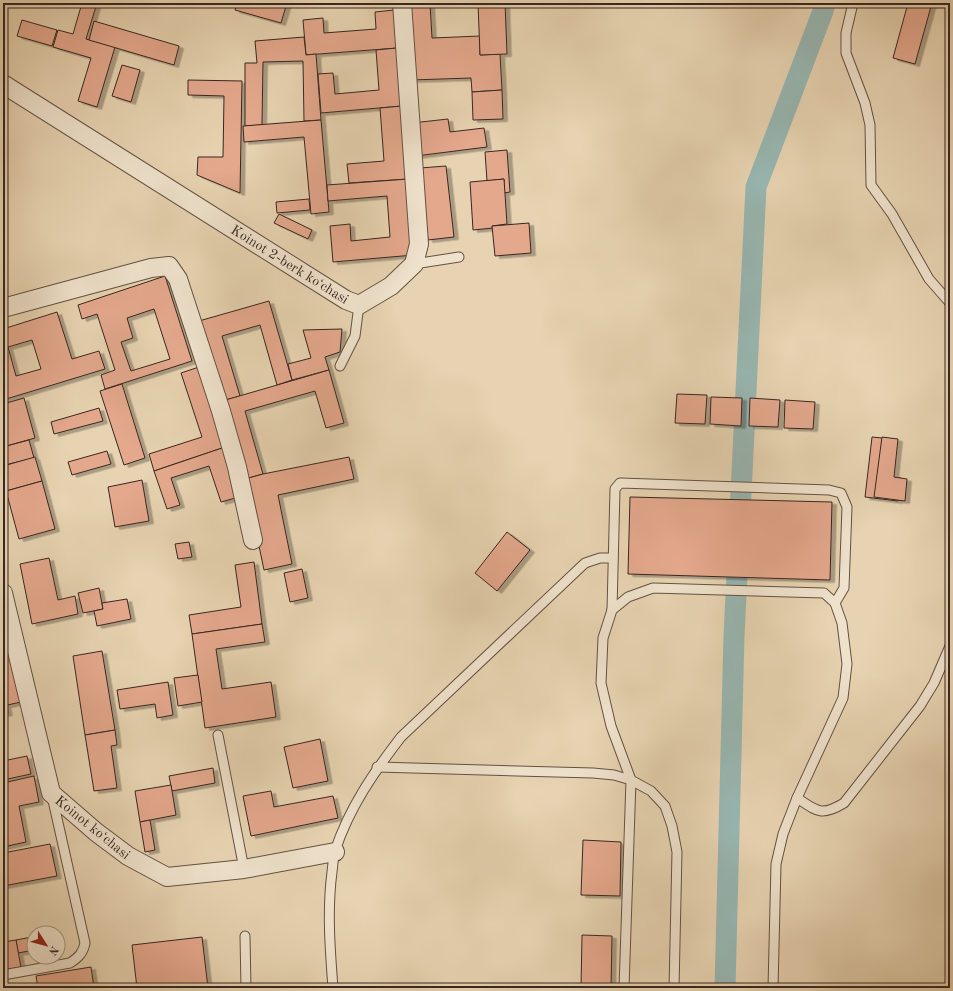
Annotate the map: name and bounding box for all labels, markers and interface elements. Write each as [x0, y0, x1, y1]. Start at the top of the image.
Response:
street label: Koinot 2-berk koʻchasi [228, 222, 352, 307]
street label: Koinot koʻchasi [52, 793, 133, 862]
north arrow [26, 925, 66, 965]
text: N [46, 943, 60, 957]

